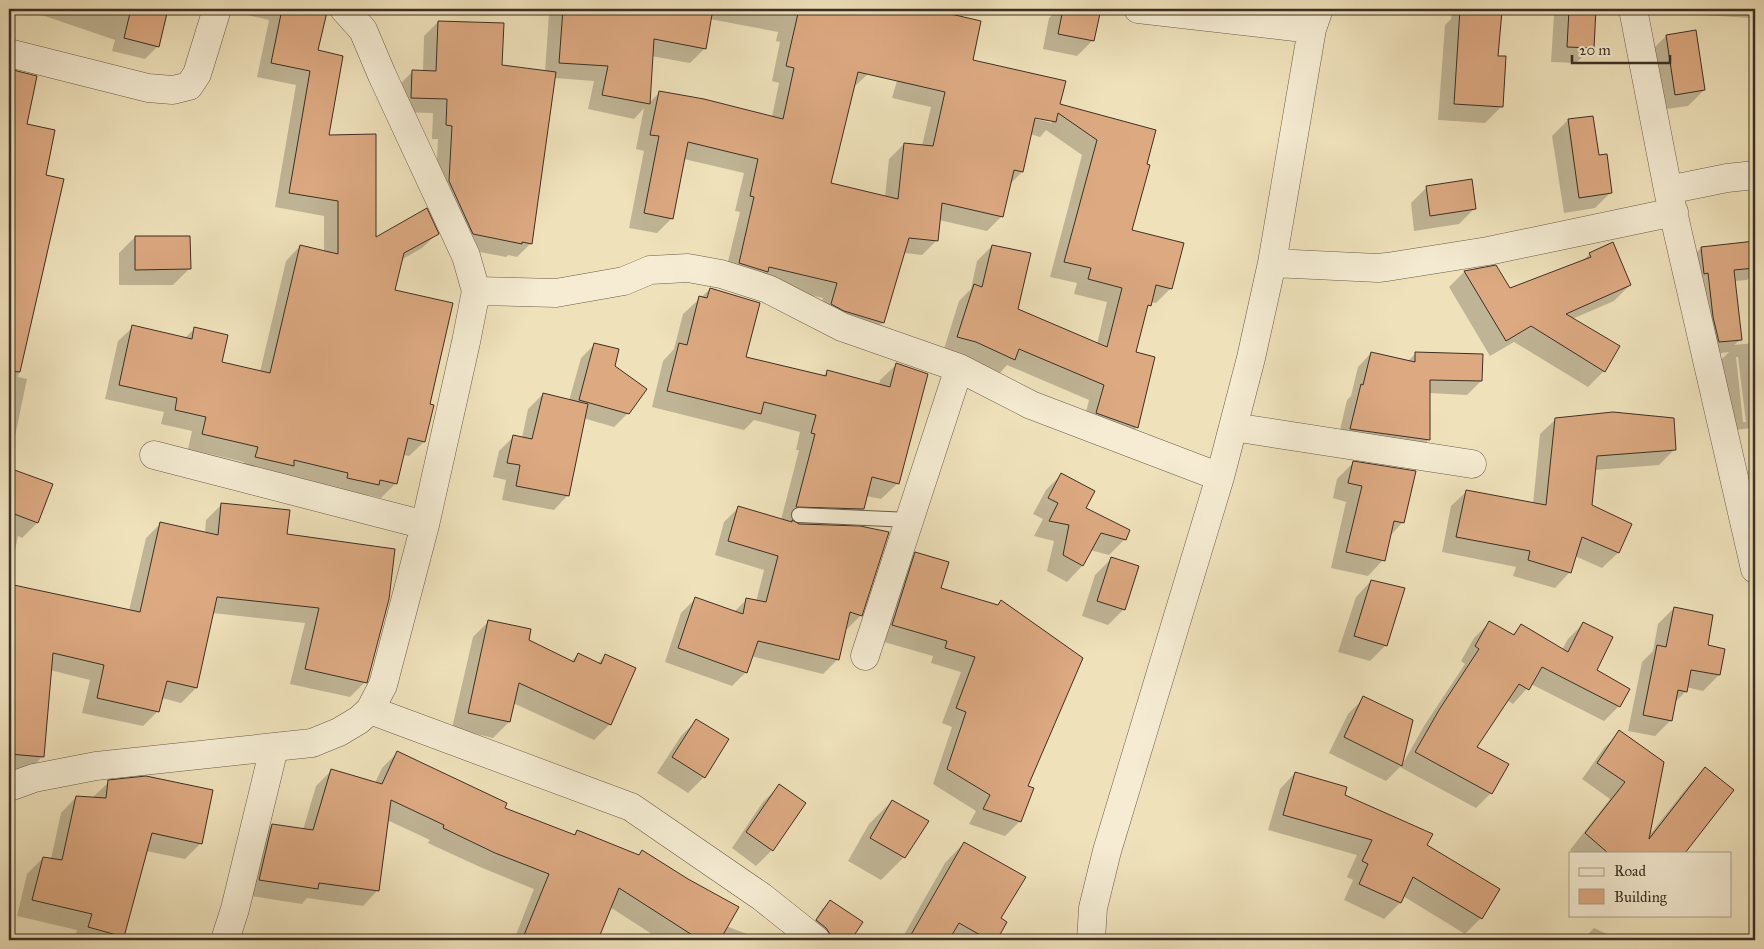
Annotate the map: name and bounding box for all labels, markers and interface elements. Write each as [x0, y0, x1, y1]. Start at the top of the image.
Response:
scale bar [1572, 32, 1669, 64]
text: 20 m [1579, 41, 1611, 59]
legend [1569, 852, 1732, 916]
text: Road [1614, 862, 1646, 880]
text: Building [1614, 888, 1668, 906]

